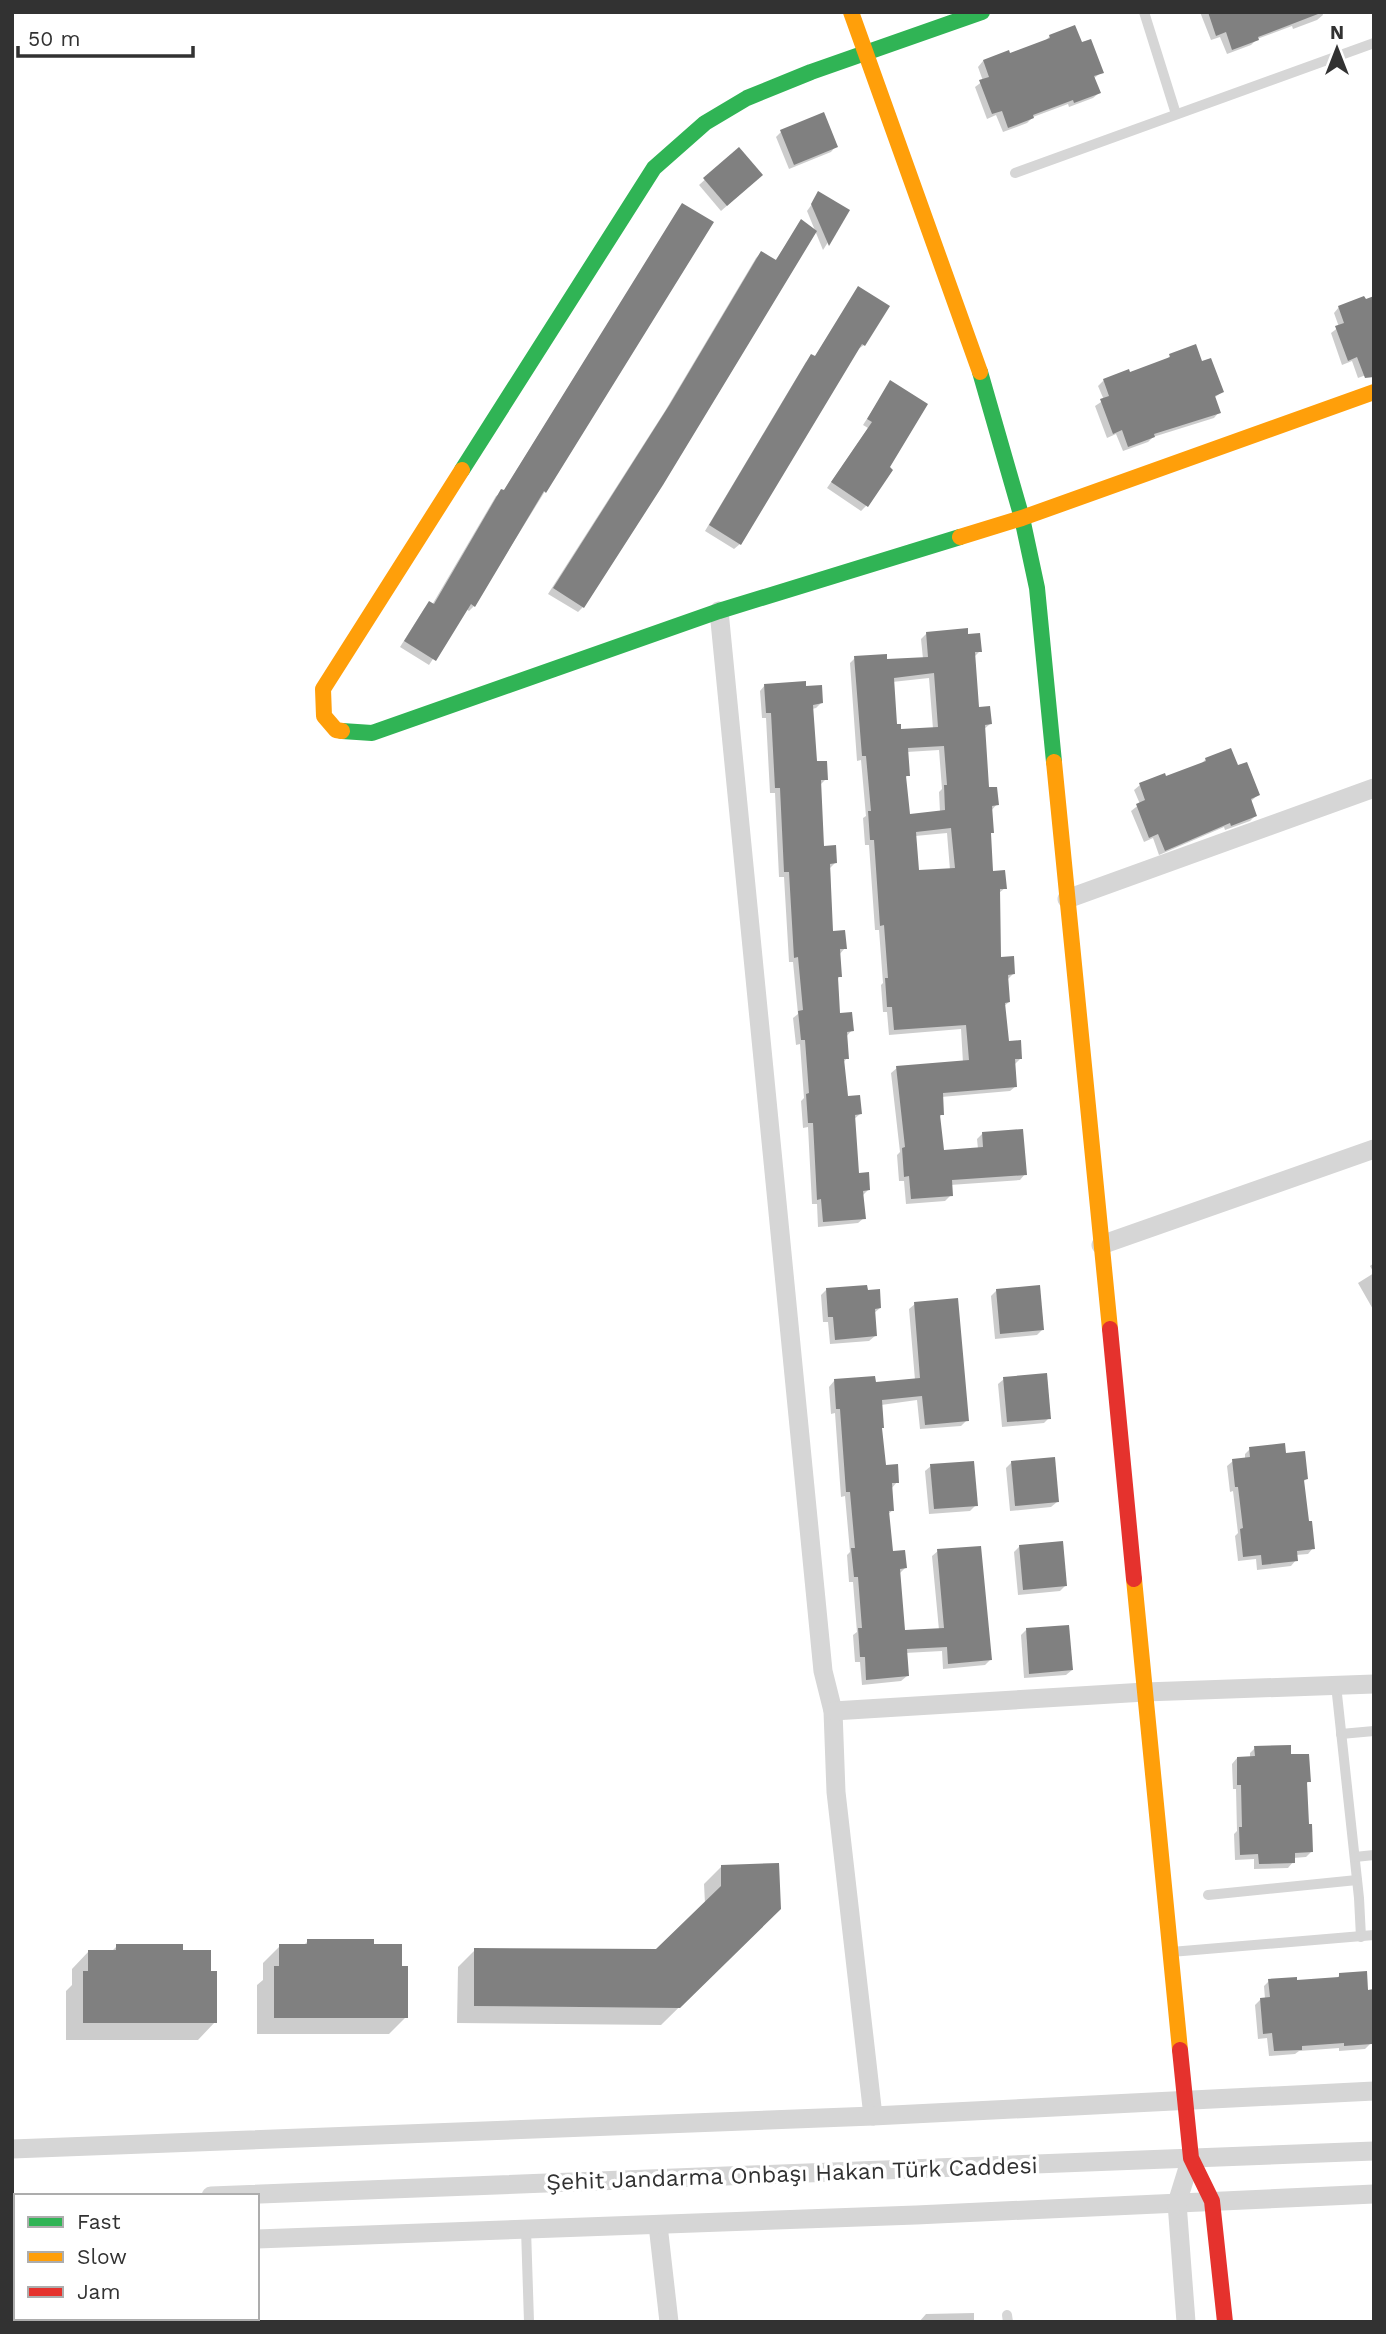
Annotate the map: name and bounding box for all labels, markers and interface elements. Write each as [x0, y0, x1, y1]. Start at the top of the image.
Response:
scale bar [18, 14, 192, 58]
north arrow [1302, 14, 1372, 84]
text: N [1330, 21, 1344, 44]
text: 50 m [28, 26, 80, 51]
street label: Şehit Jandarma Onbaşı Hakan Türk Caddesi [546, 2152, 1038, 2196]
legend [14, 2194, 259, 2320]
text: Fast [77, 2209, 121, 2234]
text: Slow [77, 2244, 127, 2269]
text: Jam [77, 2279, 120, 2304]

